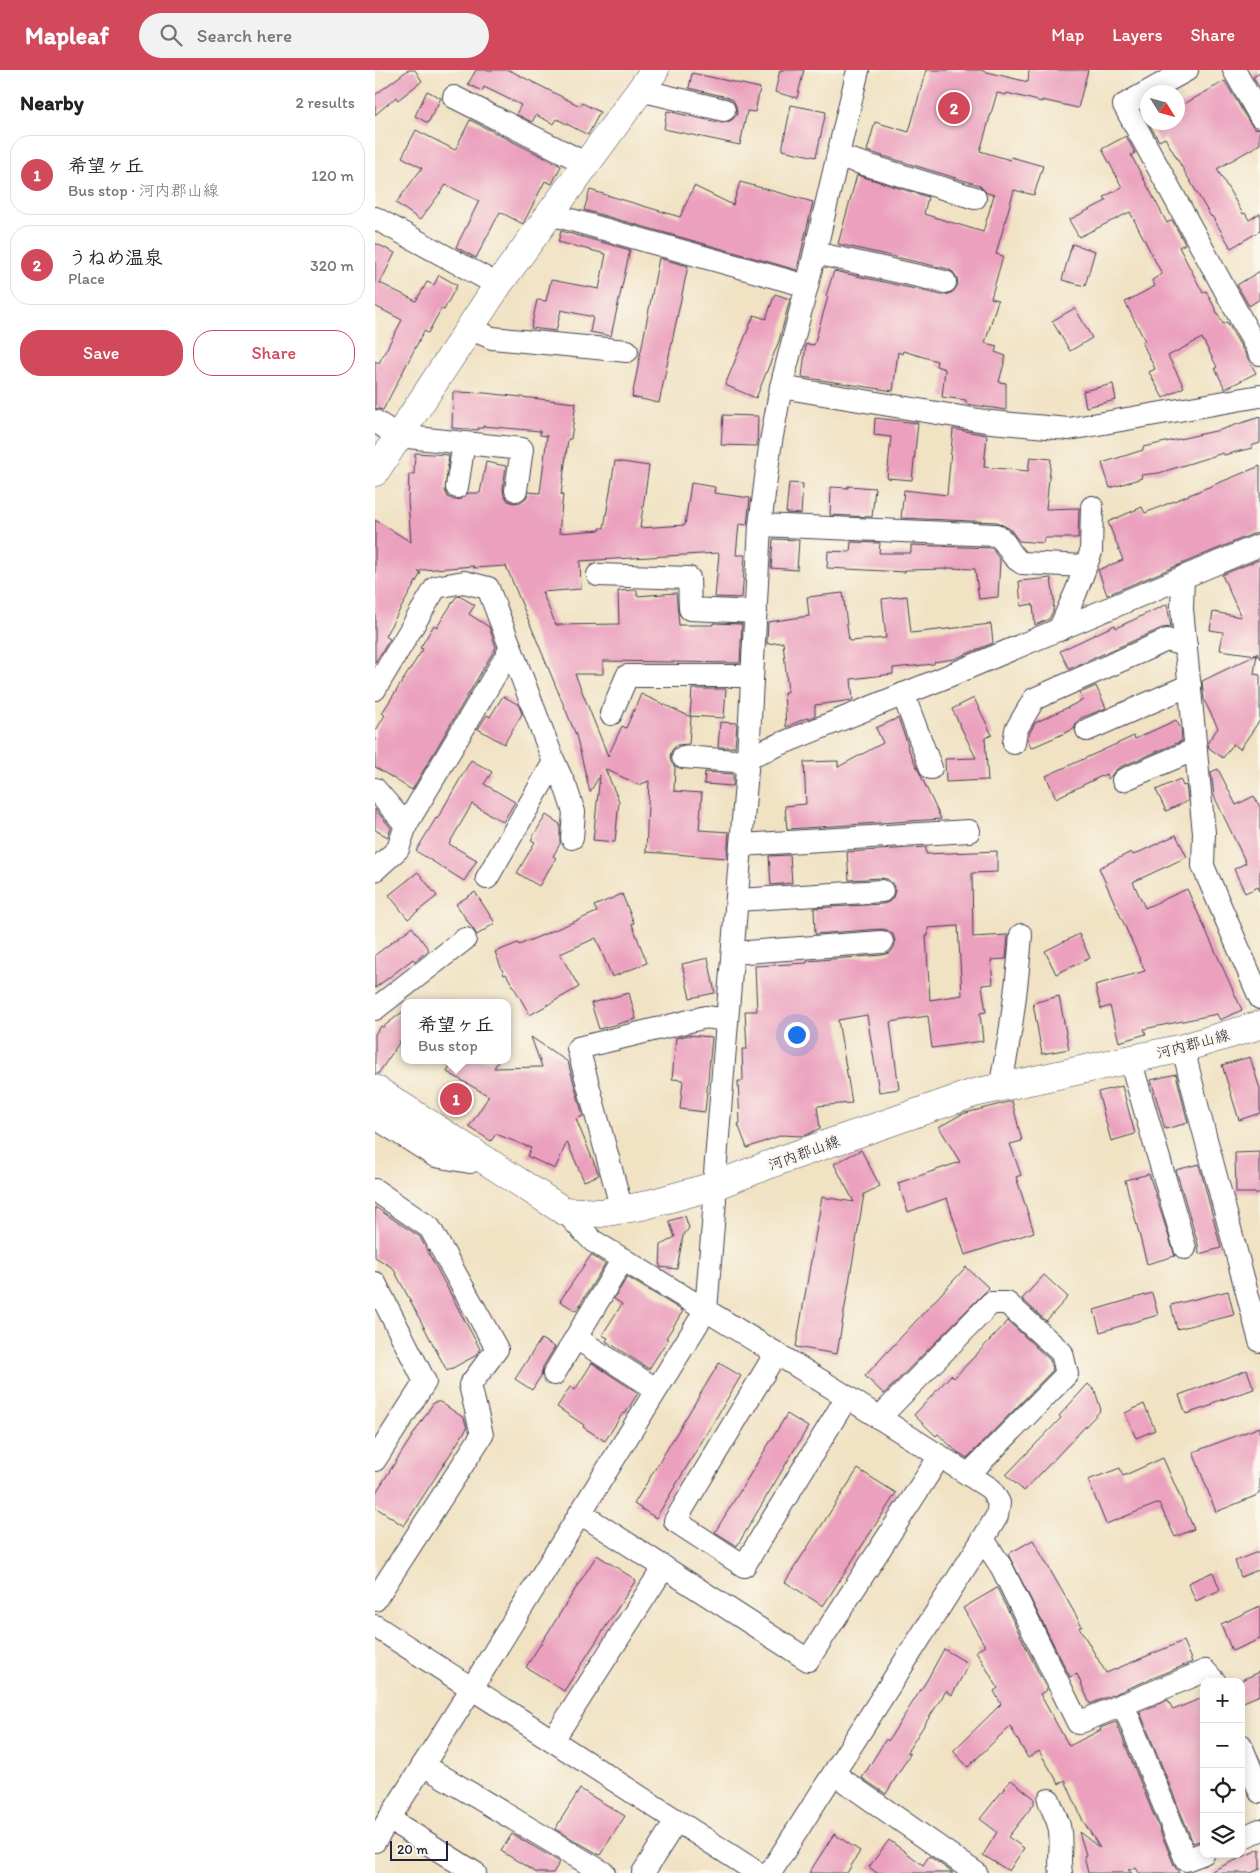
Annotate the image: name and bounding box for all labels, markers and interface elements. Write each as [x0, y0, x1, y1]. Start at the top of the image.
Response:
search box [139, 13, 489, 58]
text: Mapleaf [25, 21, 109, 50]
icon: search [157, 21, 185, 49]
text: Search here [197, 24, 292, 47]
text: Map [1051, 24, 1084, 46]
text: Layers [1112, 24, 1162, 46]
text: Share [1190, 24, 1235, 46]
north arrow [1140, 85, 1185, 130]
pin: 2 [938, 89, 970, 127]
text: Nearby [20, 90, 84, 115]
text: 2 results [295, 93, 355, 112]
text: 希望ヶ丘 [68, 154, 144, 177]
text: 1 [33, 166, 41, 185]
text: 120 m [311, 166, 354, 185]
text: Bus stop · 河内郡山線 [68, 181, 219, 200]
text: うねめ温泉 [68, 246, 163, 269]
text: 2 [33, 256, 41, 275]
text: 320 m [310, 256, 354, 275]
text: Place [68, 269, 105, 288]
button: Save [20, 330, 183, 376]
button: Share [193, 330, 355, 376]
popup [401, 999, 511, 1064]
text: 希望ヶ丘 [418, 1013, 494, 1036]
your location [784, 1022, 810, 1048]
street label: 河内郡山線 [1154, 1026, 1232, 1062]
text: Bus stop [418, 1036, 478, 1055]
pin: 1 [440, 1080, 472, 1118]
street label: 河内郡山線 [766, 1132, 842, 1174]
map controls [1200, 1678, 1245, 1858]
button: + [1200, 1678, 1245, 1723]
button: − [1200, 1723, 1245, 1768]
button: locate [1200, 1768, 1245, 1813]
button: layers [1200, 1813, 1245, 1858]
scale bar [390, 1838, 447, 1861]
text: 20 m [397, 1841, 428, 1858]

